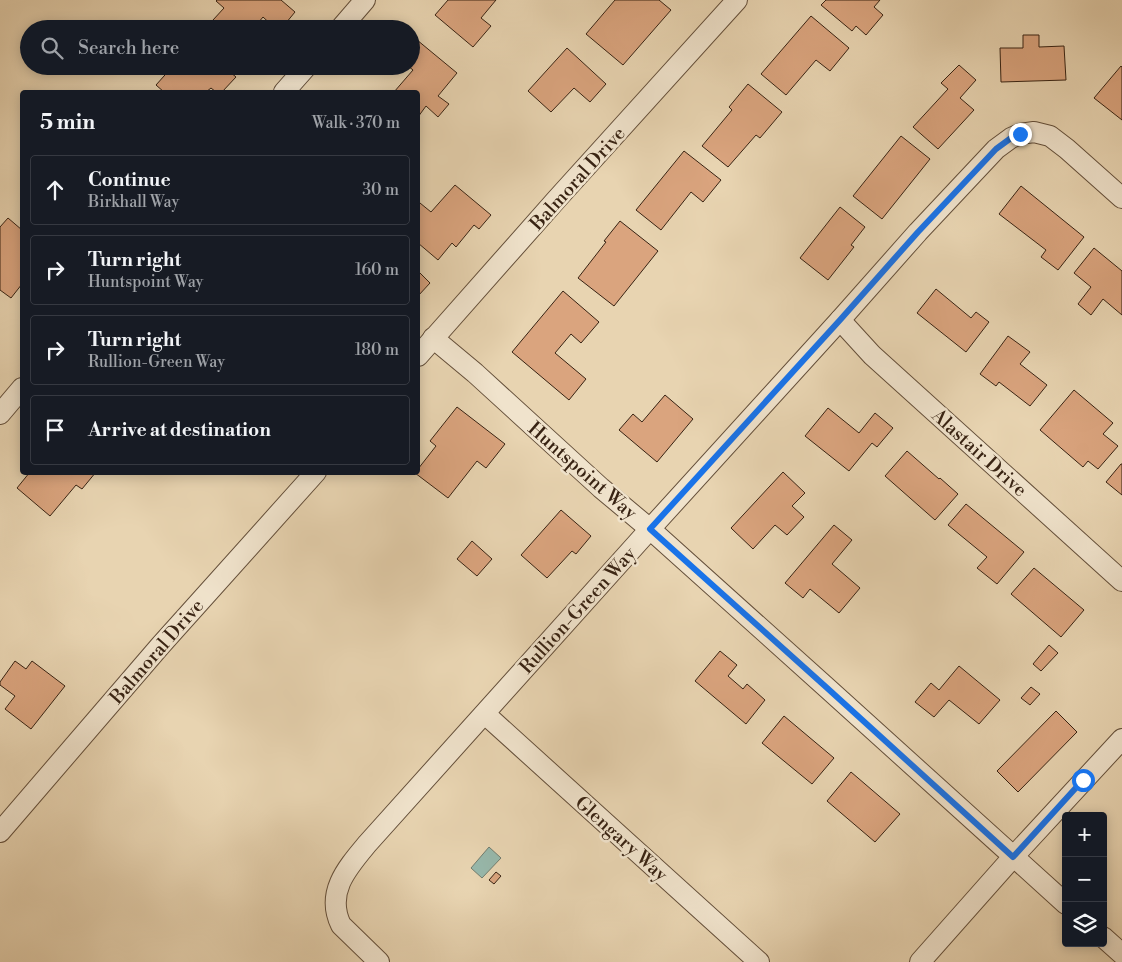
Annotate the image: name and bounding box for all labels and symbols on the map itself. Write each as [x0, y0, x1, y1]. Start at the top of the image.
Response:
street label: Balmoral Drive [524, 122, 631, 236]
route end [1009, 123, 1032, 146]
street label: Alastair Drive [926, 403, 1032, 502]
street label: Huntspoint Way [523, 417, 643, 525]
street label: Rullion-Green Way [514, 542, 642, 679]
street label: Balmoral Drive [104, 594, 209, 710]
route start [1072, 769, 1095, 792]
street label: Glengary Way [570, 791, 673, 887]

